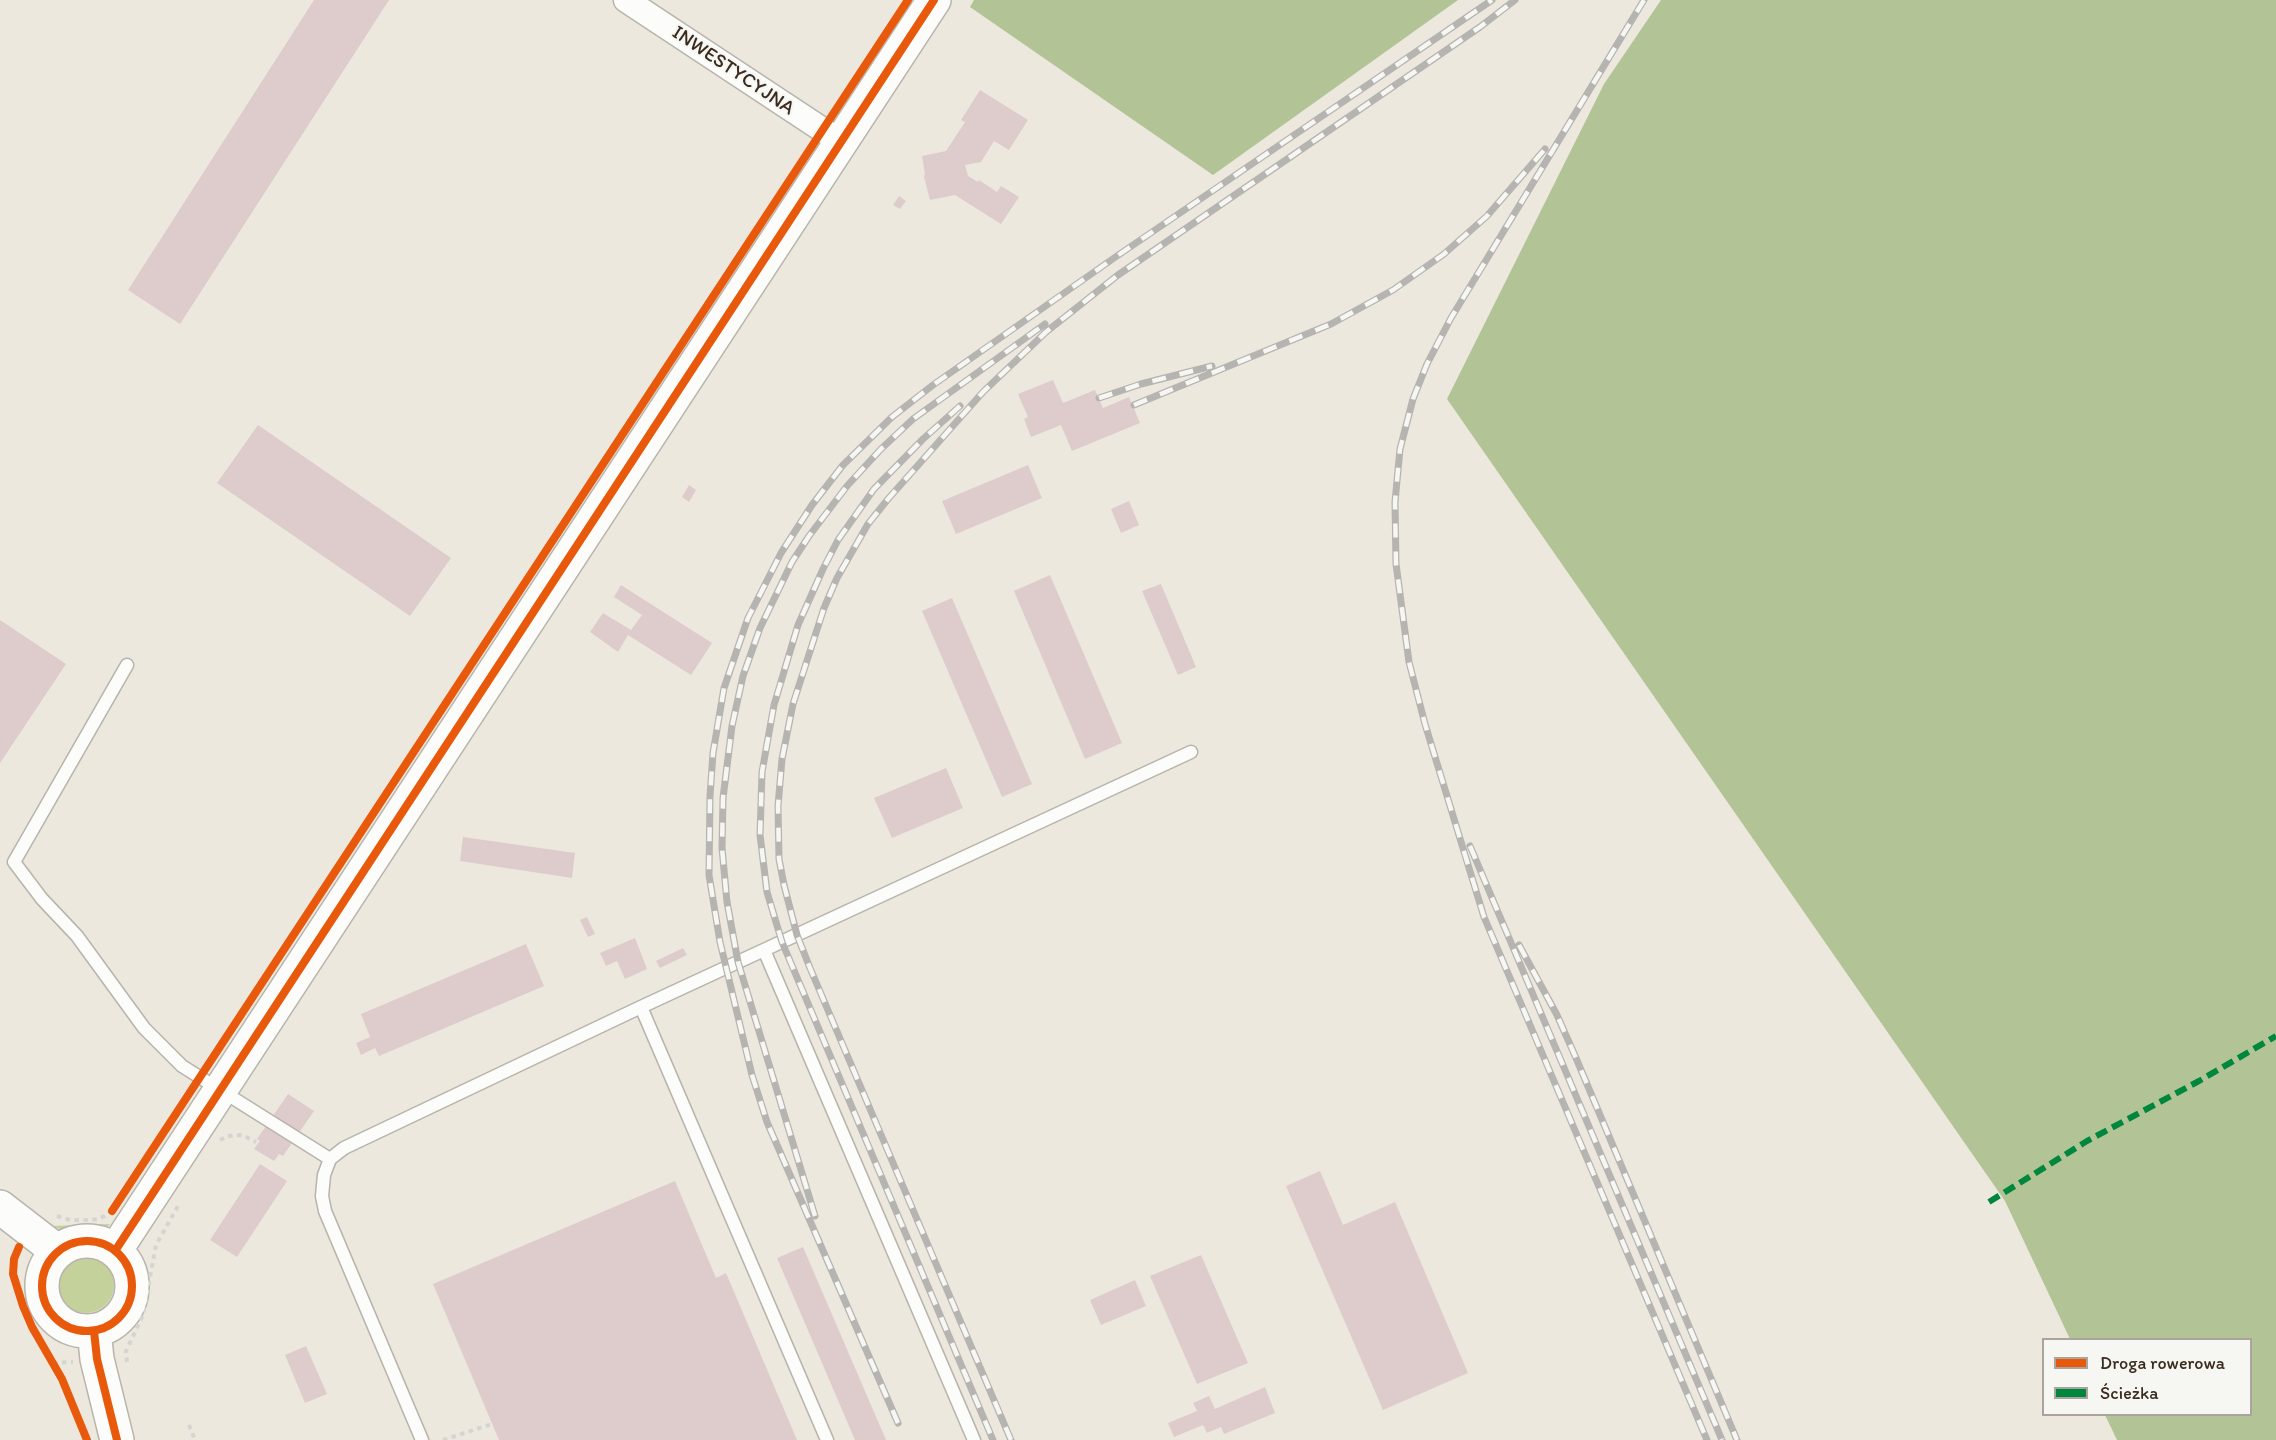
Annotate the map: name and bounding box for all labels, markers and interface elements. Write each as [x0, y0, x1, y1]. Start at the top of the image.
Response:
street label: INWESTYCYJNA [667, 21, 799, 121]
legend [2042, 1338, 2252, 1416]
text: Droga rowerowa [2100, 1352, 2225, 1374]
text: Ścieżka [2100, 1382, 2159, 1404]

